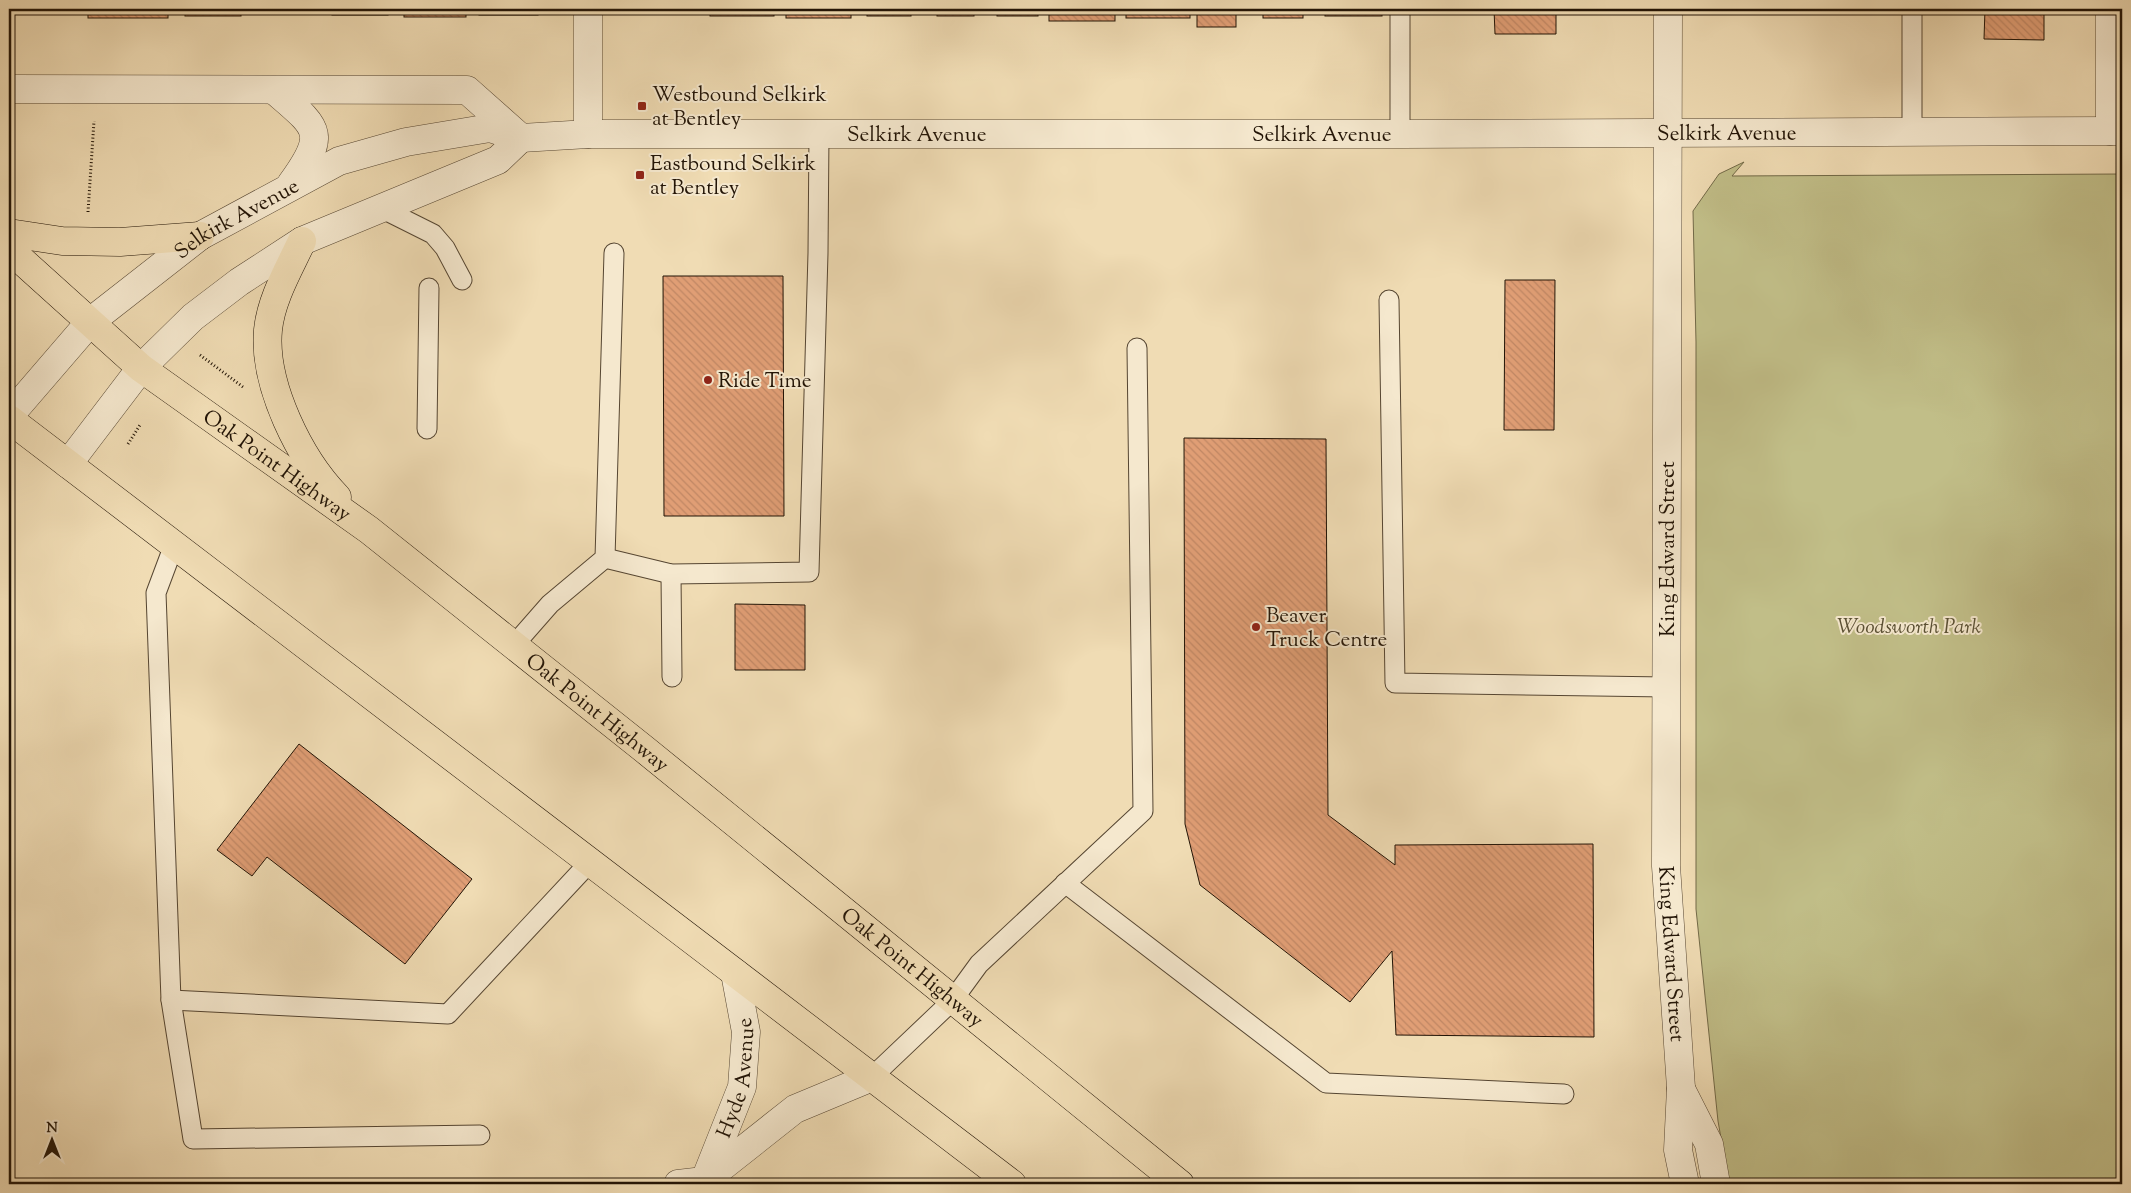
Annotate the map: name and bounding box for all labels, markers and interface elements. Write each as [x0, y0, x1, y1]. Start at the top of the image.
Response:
place label: Westbound Selkirk at Bentley [652, 81, 827, 135]
marker: Westbound Selkirk at Bentley [636, 100, 648, 112]
street label: Selkirk Avenue [1657, 119, 1797, 150]
street label: Selkirk Avenue [847, 121, 987, 151]
street label: Selkirk Avenue [1252, 121, 1392, 151]
place label: Eastbound Selkirk at Bentley [650, 150, 817, 204]
marker: Eastbound Selkirk at Bentley [634, 169, 646, 181]
street label: Selkirk Avenue [169, 172, 305, 268]
place label: Ride Time [718, 367, 812, 397]
marker: Ride Time [702, 374, 714, 386]
street label: Oak Point Highway [196, 403, 357, 530]
street label: King Edward Street [1654, 461, 1684, 637]
place label: Beaver Truck Centre [1266, 602, 1387, 656]
park label: Woodsworth Park [1837, 613, 1981, 643]
marker: Beaver Truck Centre [1250, 621, 1262, 633]
street label: Oak Point Highway [518, 647, 675, 781]
street label: King Edward Street [1649, 865, 1691, 1043]
street label: Oak Point Highway [834, 901, 990, 1036]
street label: Hyde Avenue [710, 1015, 763, 1143]
north arrow [28, 1116, 78, 1166]
text: N [46, 1119, 58, 1139]

